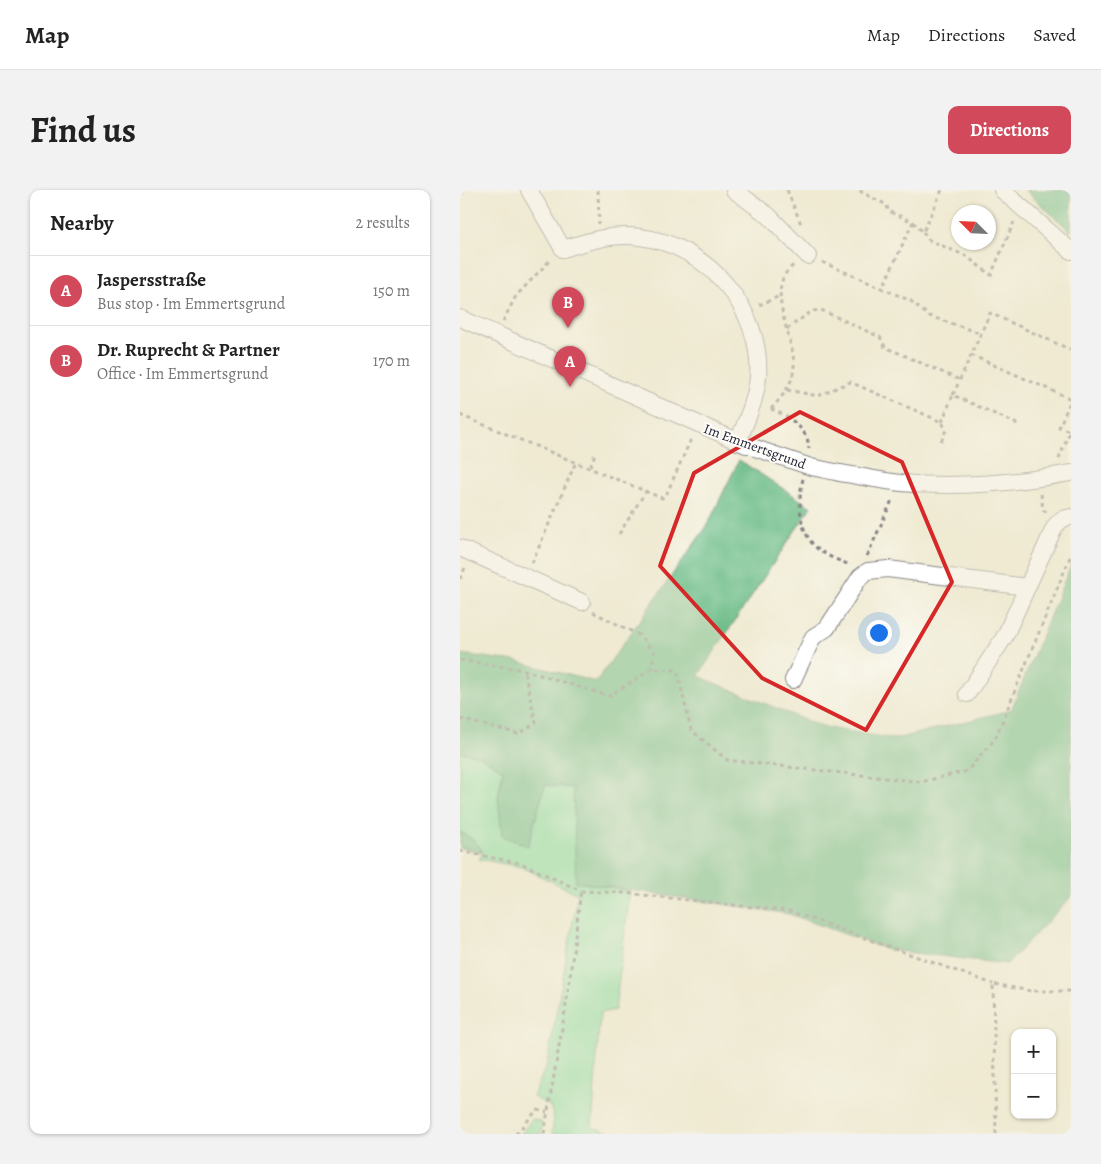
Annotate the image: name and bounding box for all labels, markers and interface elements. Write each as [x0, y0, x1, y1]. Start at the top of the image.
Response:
text: Map [25, 19, 69, 51]
text: Map [867, 23, 900, 47]
text: Directions [928, 23, 1005, 47]
text: Saved [1033, 23, 1076, 47]
text: Find us [30, 106, 136, 154]
button: Directions [948, 106, 1071, 154]
north arrow [951, 205, 996, 250]
text: Nearby [50, 209, 113, 237]
text: 2 results [355, 212, 410, 234]
text: Jaspersstraße [97, 267, 206, 293]
text: A [61, 280, 71, 302]
text: 150 m [373, 280, 410, 302]
pin: B [552, 287, 584, 328]
text: Bus stop · Im Emmertsgrund [97, 293, 285, 315]
text: Dr. Ruprecht & Partner [97, 337, 280, 363]
pin: A [554, 346, 586, 387]
text: B [61, 350, 71, 372]
text: 170 m [373, 350, 410, 372]
text: Office · Im Emmertsgrund [97, 363, 268, 385]
street label: Im Emmertsgrund [701, 419, 809, 474]
your location [866, 620, 892, 646]
map controls [1011, 1029, 1056, 1119]
button: + [1011, 1029, 1056, 1074]
button: − [1011, 1074, 1056, 1119]

